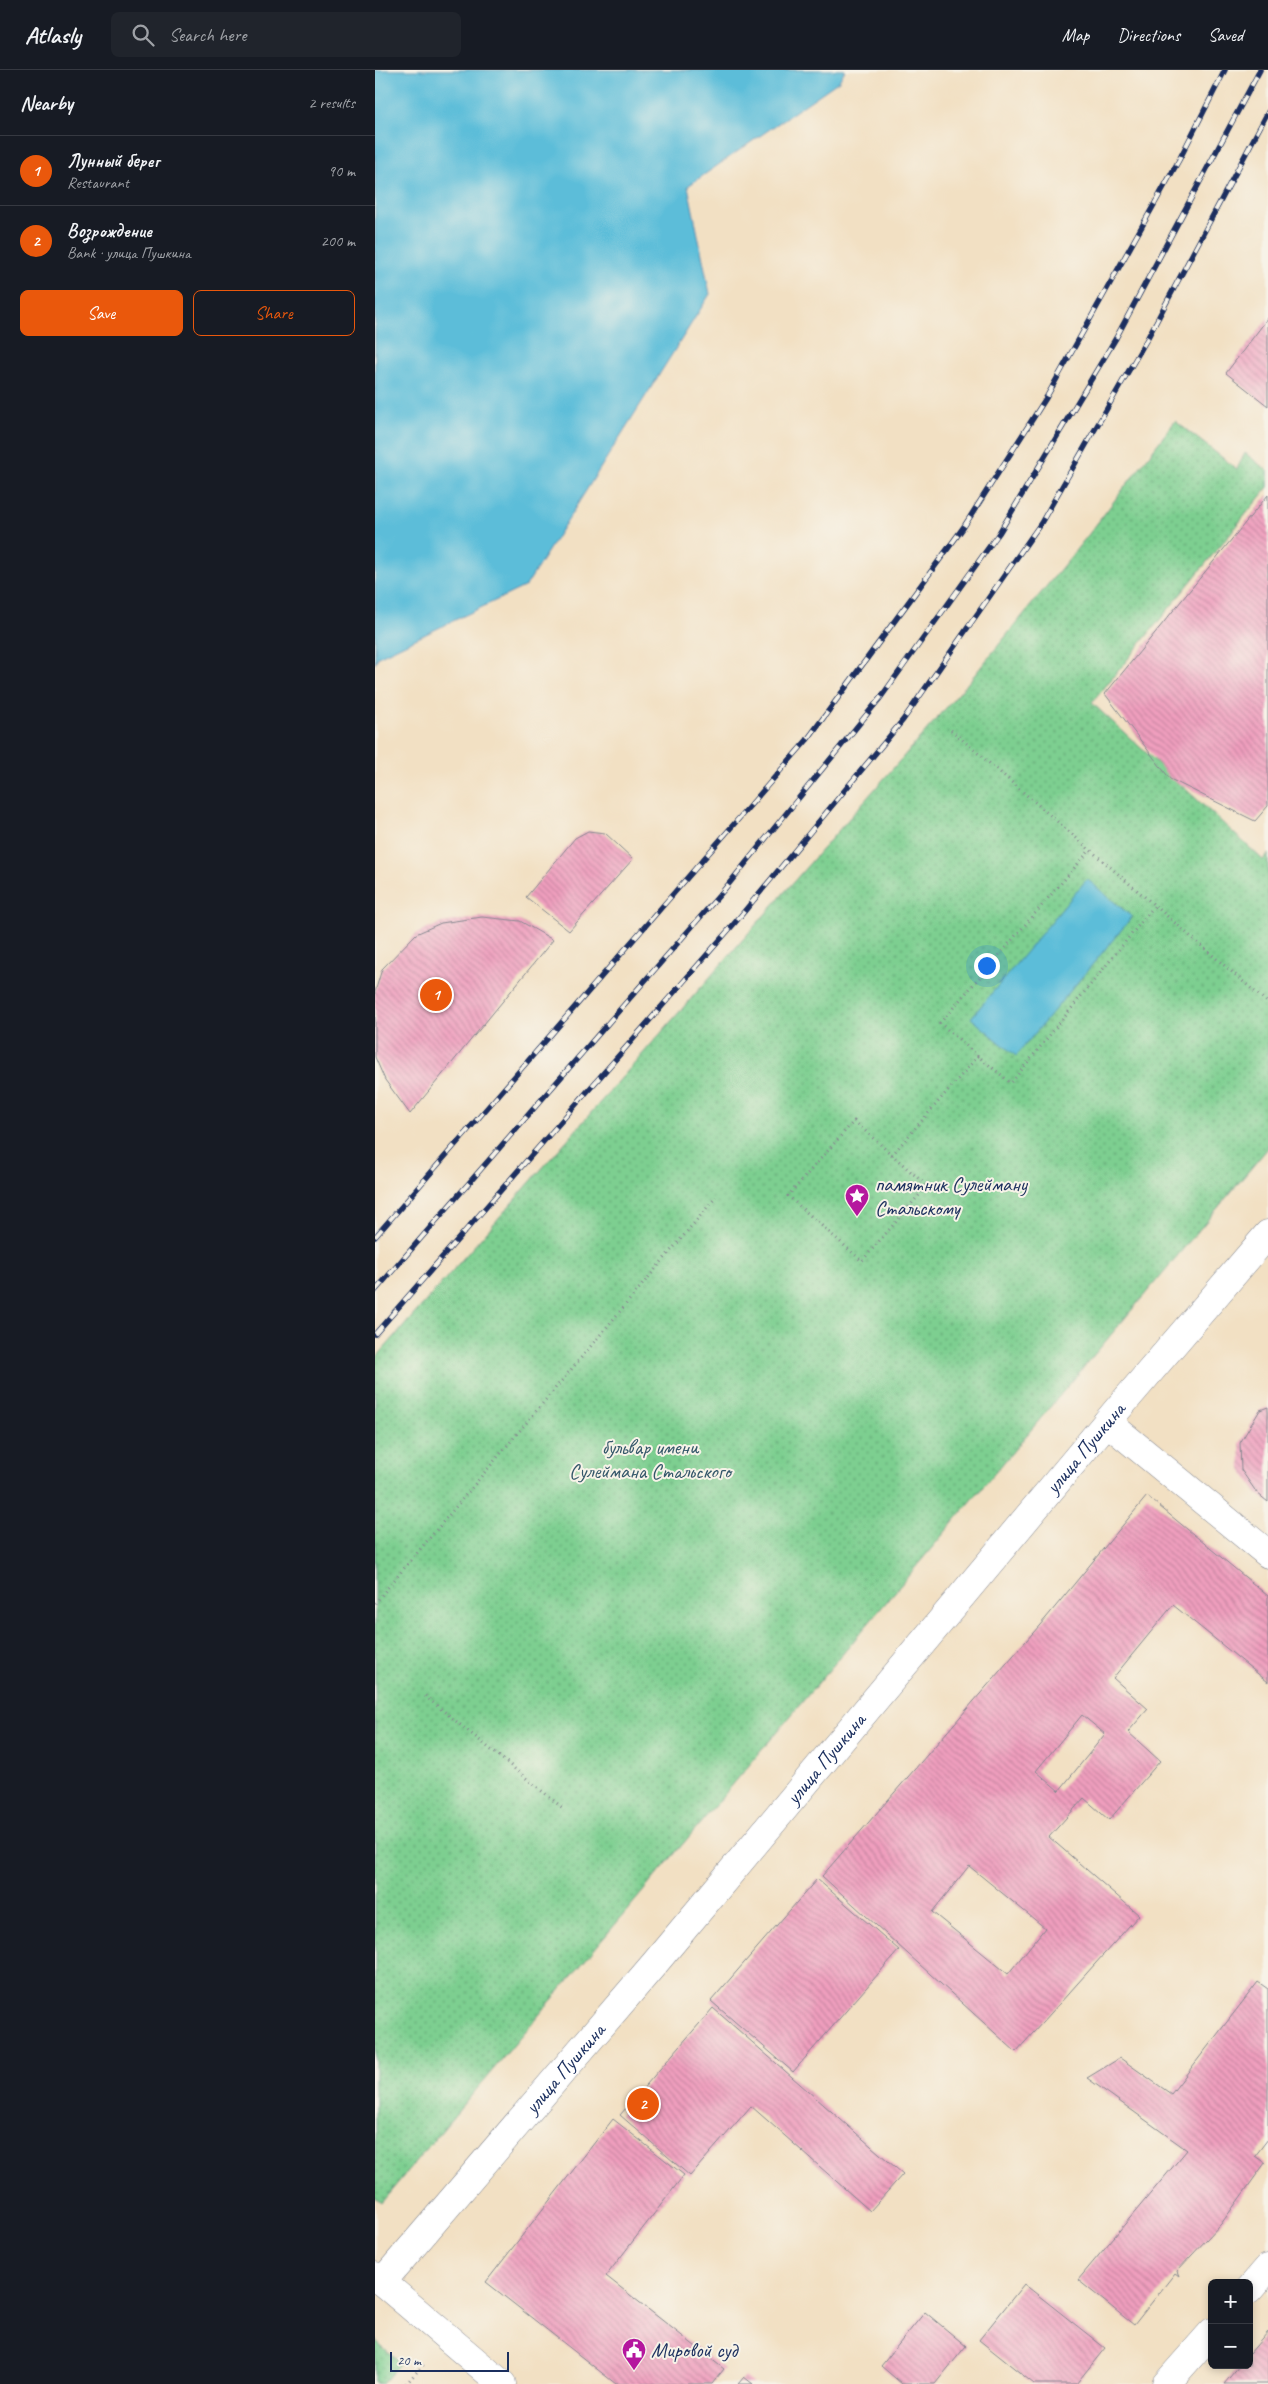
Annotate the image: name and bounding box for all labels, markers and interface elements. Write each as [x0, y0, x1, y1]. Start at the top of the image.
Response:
search box [111, 12, 461, 57]
text: Atlasly [25, 20, 81, 50]
icon: search [129, 21, 157, 49]
text: Search here [169, 23, 246, 47]
text: Map [1062, 24, 1089, 46]
text: Directions [1117, 24, 1180, 46]
text: Saved [1208, 24, 1243, 46]
text: Nearby [20, 90, 73, 116]
text: 2 results [308, 93, 355, 113]
text: Лунный берег [67, 149, 159, 173]
text: 1 [32, 161, 40, 181]
text: 90 m [328, 161, 355, 181]
text: Restaurant [67, 173, 129, 193]
text: Возрождение [67, 219, 152, 243]
text: 2 [32, 231, 40, 251]
text: 200 m [321, 231, 355, 251]
text: Bank · улица Пушкина [67, 243, 191, 263]
button: Save [20, 290, 183, 336]
button: Share [193, 290, 355, 336]
your location [974, 953, 1000, 979]
pin: 1 [420, 976, 452, 1014]
place label: памятник Сулейману Стальскому [875, 1171, 1029, 1221]
place icon: памятник Сулейману Стальскому [844, 1183, 870, 1217]
street label: улица Пушкина [1038, 1395, 1132, 1500]
park label: бульвар имени Сулеймана Стальского [569, 1434, 734, 1484]
street label: улица Пушкина [779, 1706, 873, 1811]
street label: улица Пушкина [517, 2016, 612, 2121]
pin: 2 [627, 2085, 659, 2123]
map controls [1208, 2279, 1253, 2369]
button: + [1208, 2279, 1253, 2324]
button: − [1208, 2324, 1253, 2369]
public building icon: Мировой суд [621, 2337, 647, 2371]
place label: Мировой суд [651, 2337, 739, 2363]
scale bar [390, 2349, 509, 2372]
text: 20 m [397, 2352, 421, 2369]

